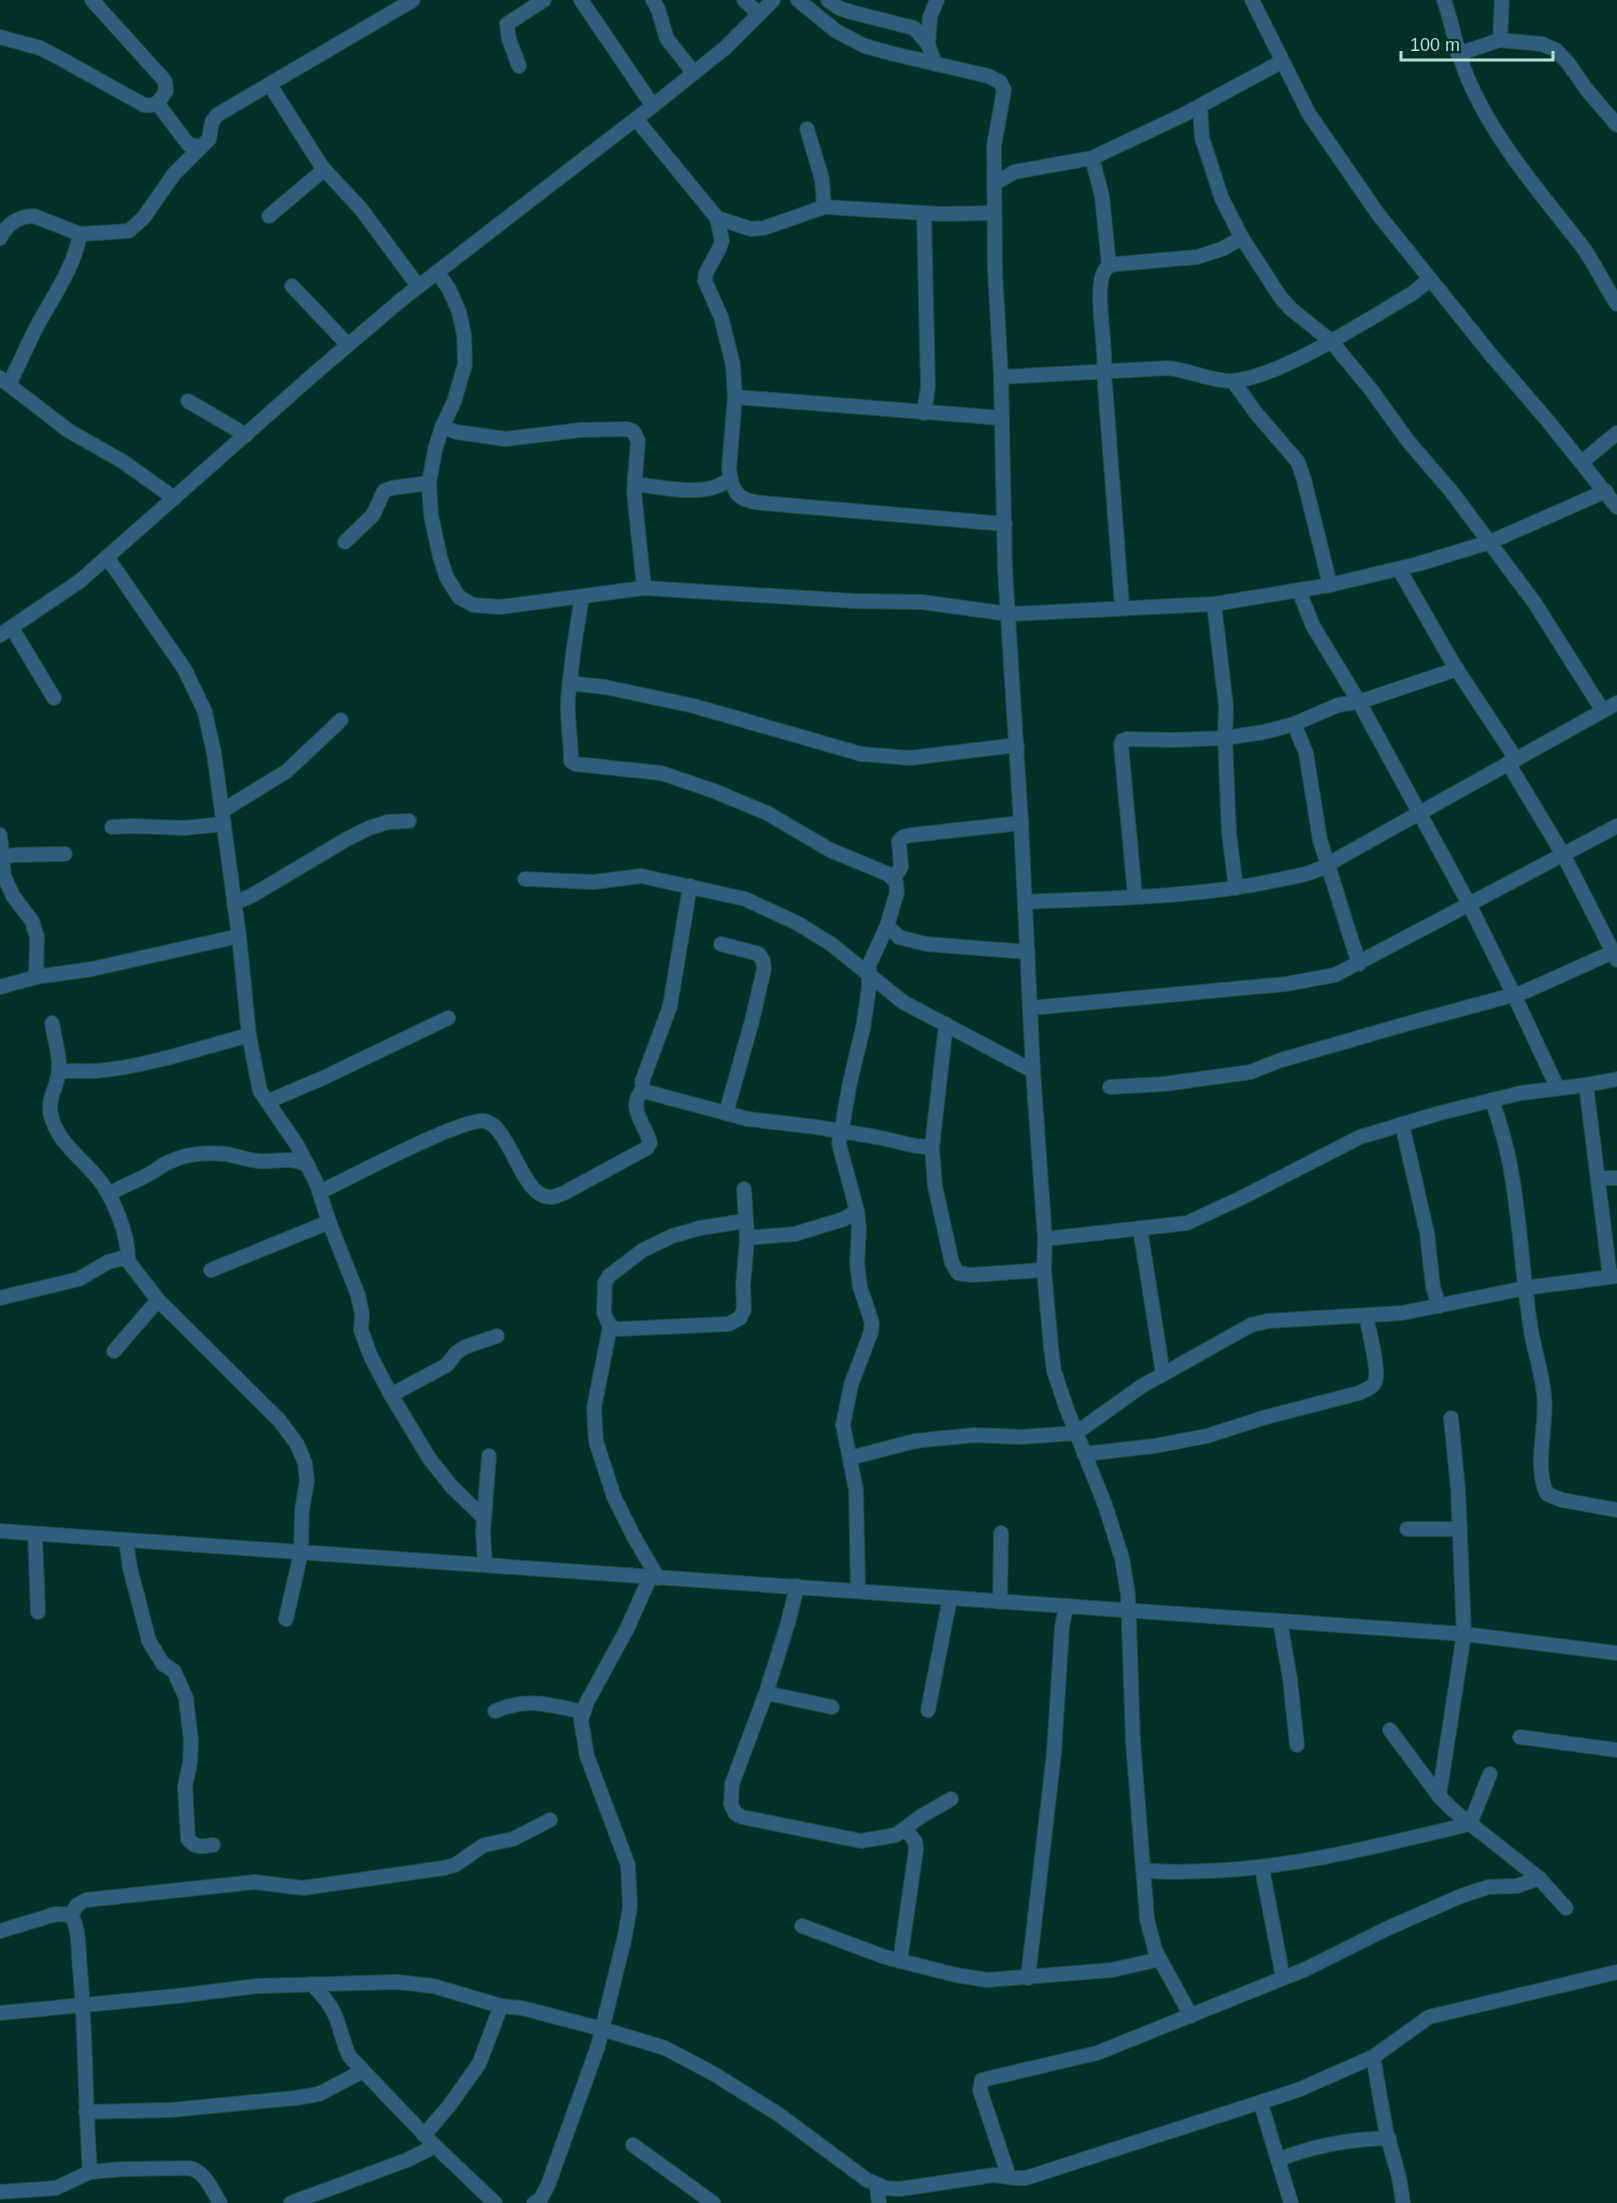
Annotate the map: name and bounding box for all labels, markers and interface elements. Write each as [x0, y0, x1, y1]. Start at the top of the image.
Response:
scale bar [1401, 24, 1552, 62]
text: 100 m [1410, 35, 1460, 55]

